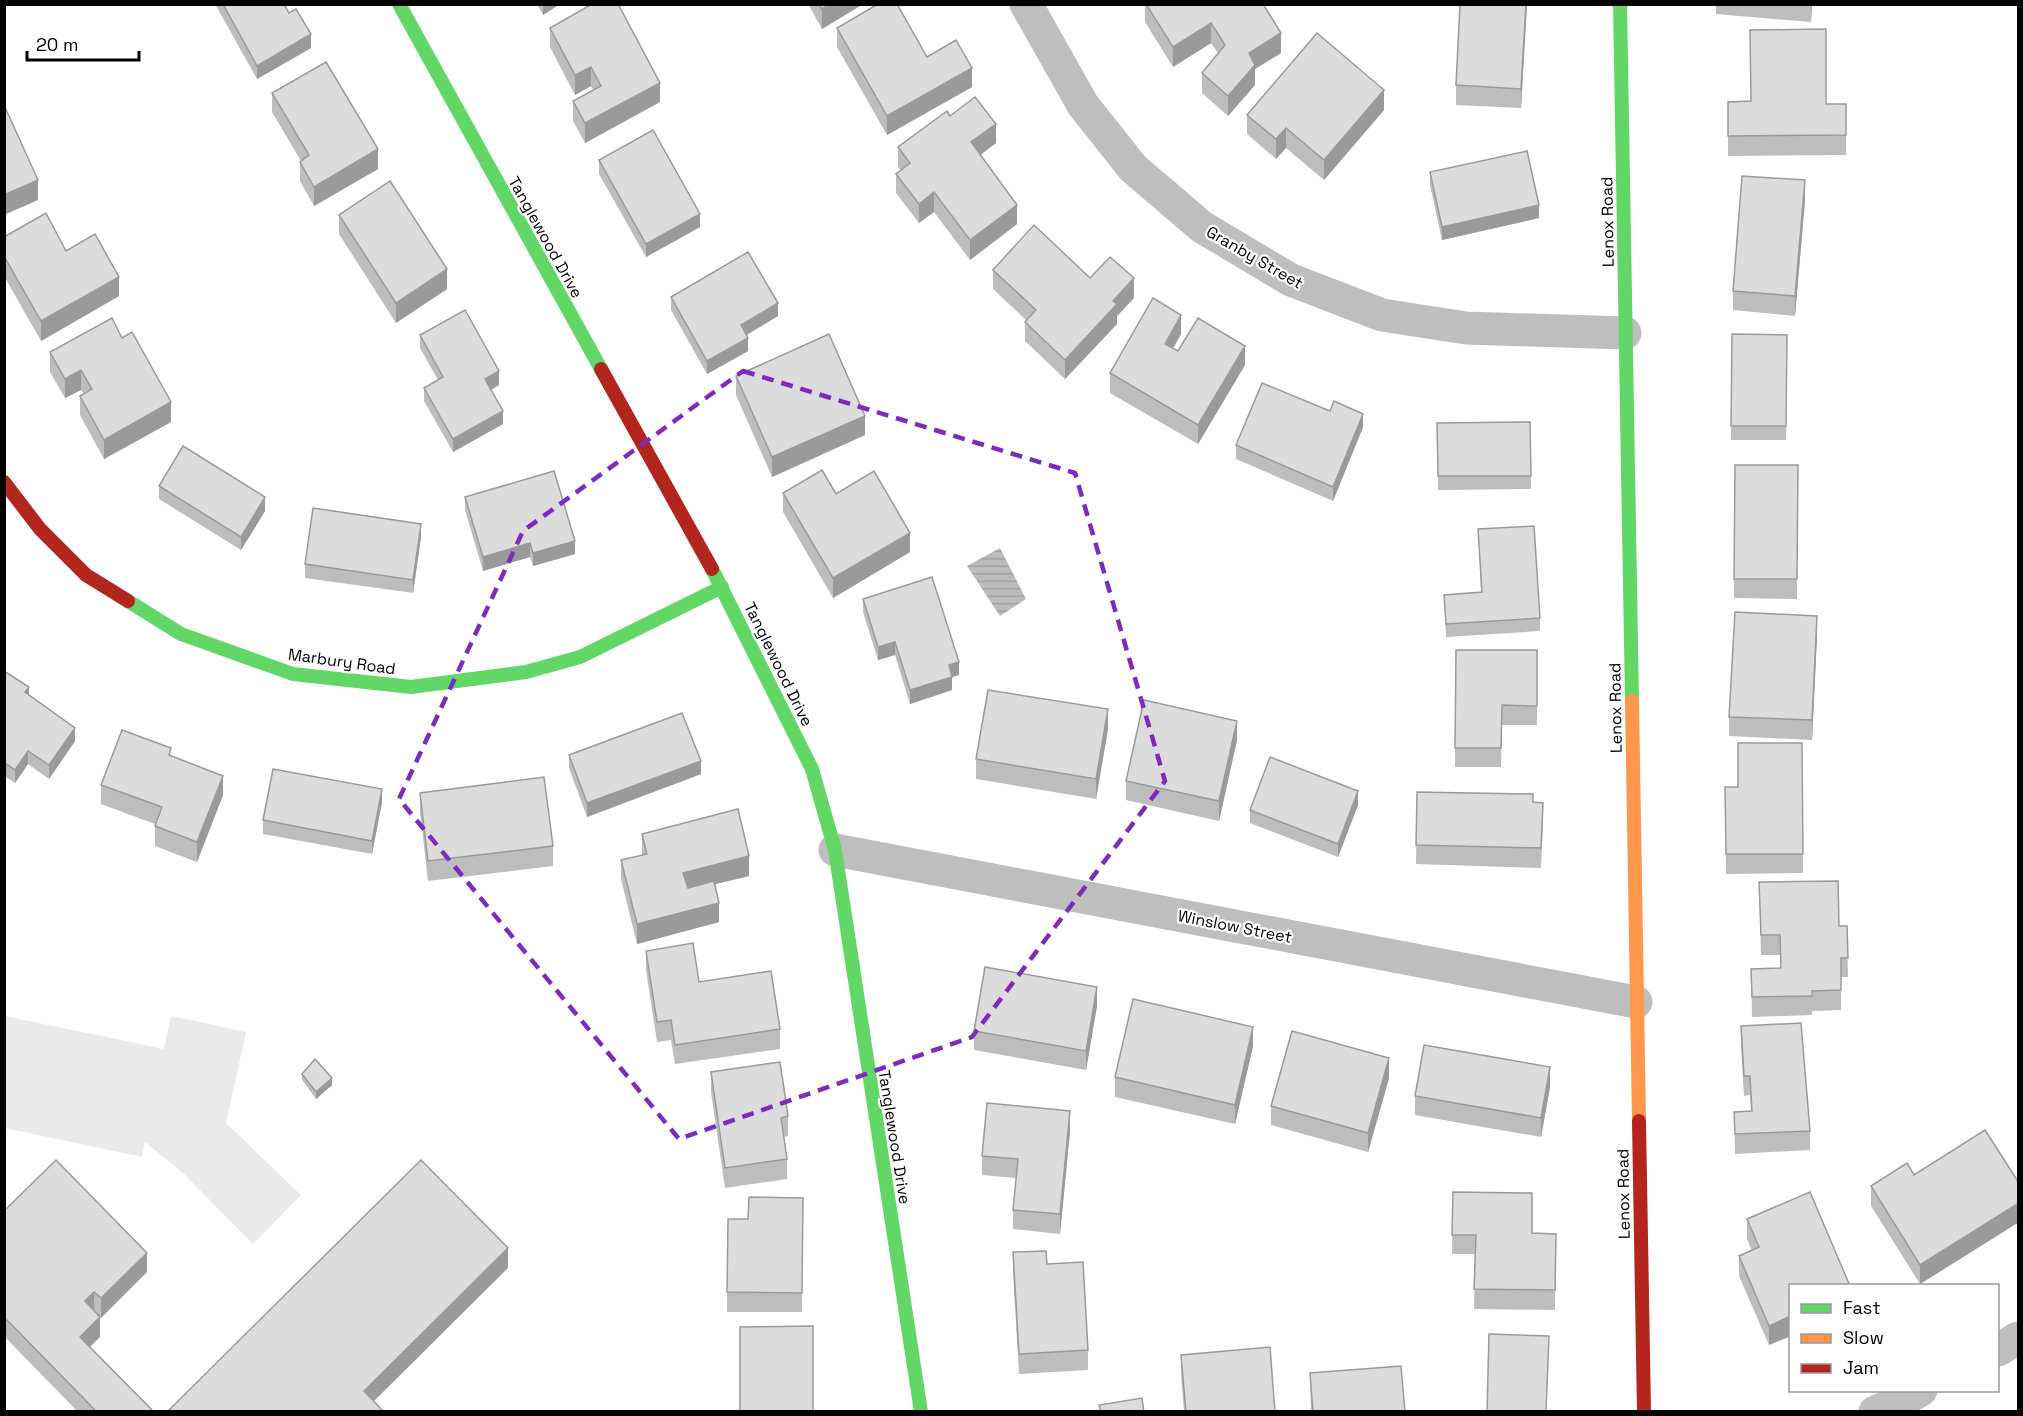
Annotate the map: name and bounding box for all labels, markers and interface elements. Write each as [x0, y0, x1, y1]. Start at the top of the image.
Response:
scale bar [27, 24, 140, 62]
text: 20 m [36, 33, 79, 56]
street label: Tanglewood Drive [503, 173, 588, 302]
street label: Lenox Road [1596, 177, 1619, 267]
street label: Granby Street [1203, 221, 1307, 294]
street label: Tanglewood Drive [739, 599, 818, 730]
street label: Marbury Road [287, 644, 397, 679]
street label: Lenox Road [1604, 663, 1627, 753]
street label: Winslow Street [1176, 905, 1294, 948]
street label: Tanglewood Drive [874, 1068, 915, 1206]
street label: Lenox Road [1612, 1149, 1635, 1239]
legend [1789, 1284, 1999, 1392]
text: Fast [1843, 1296, 1880, 1319]
text: Slow [1843, 1326, 1884, 1349]
text: Jam [1843, 1356, 1879, 1379]

